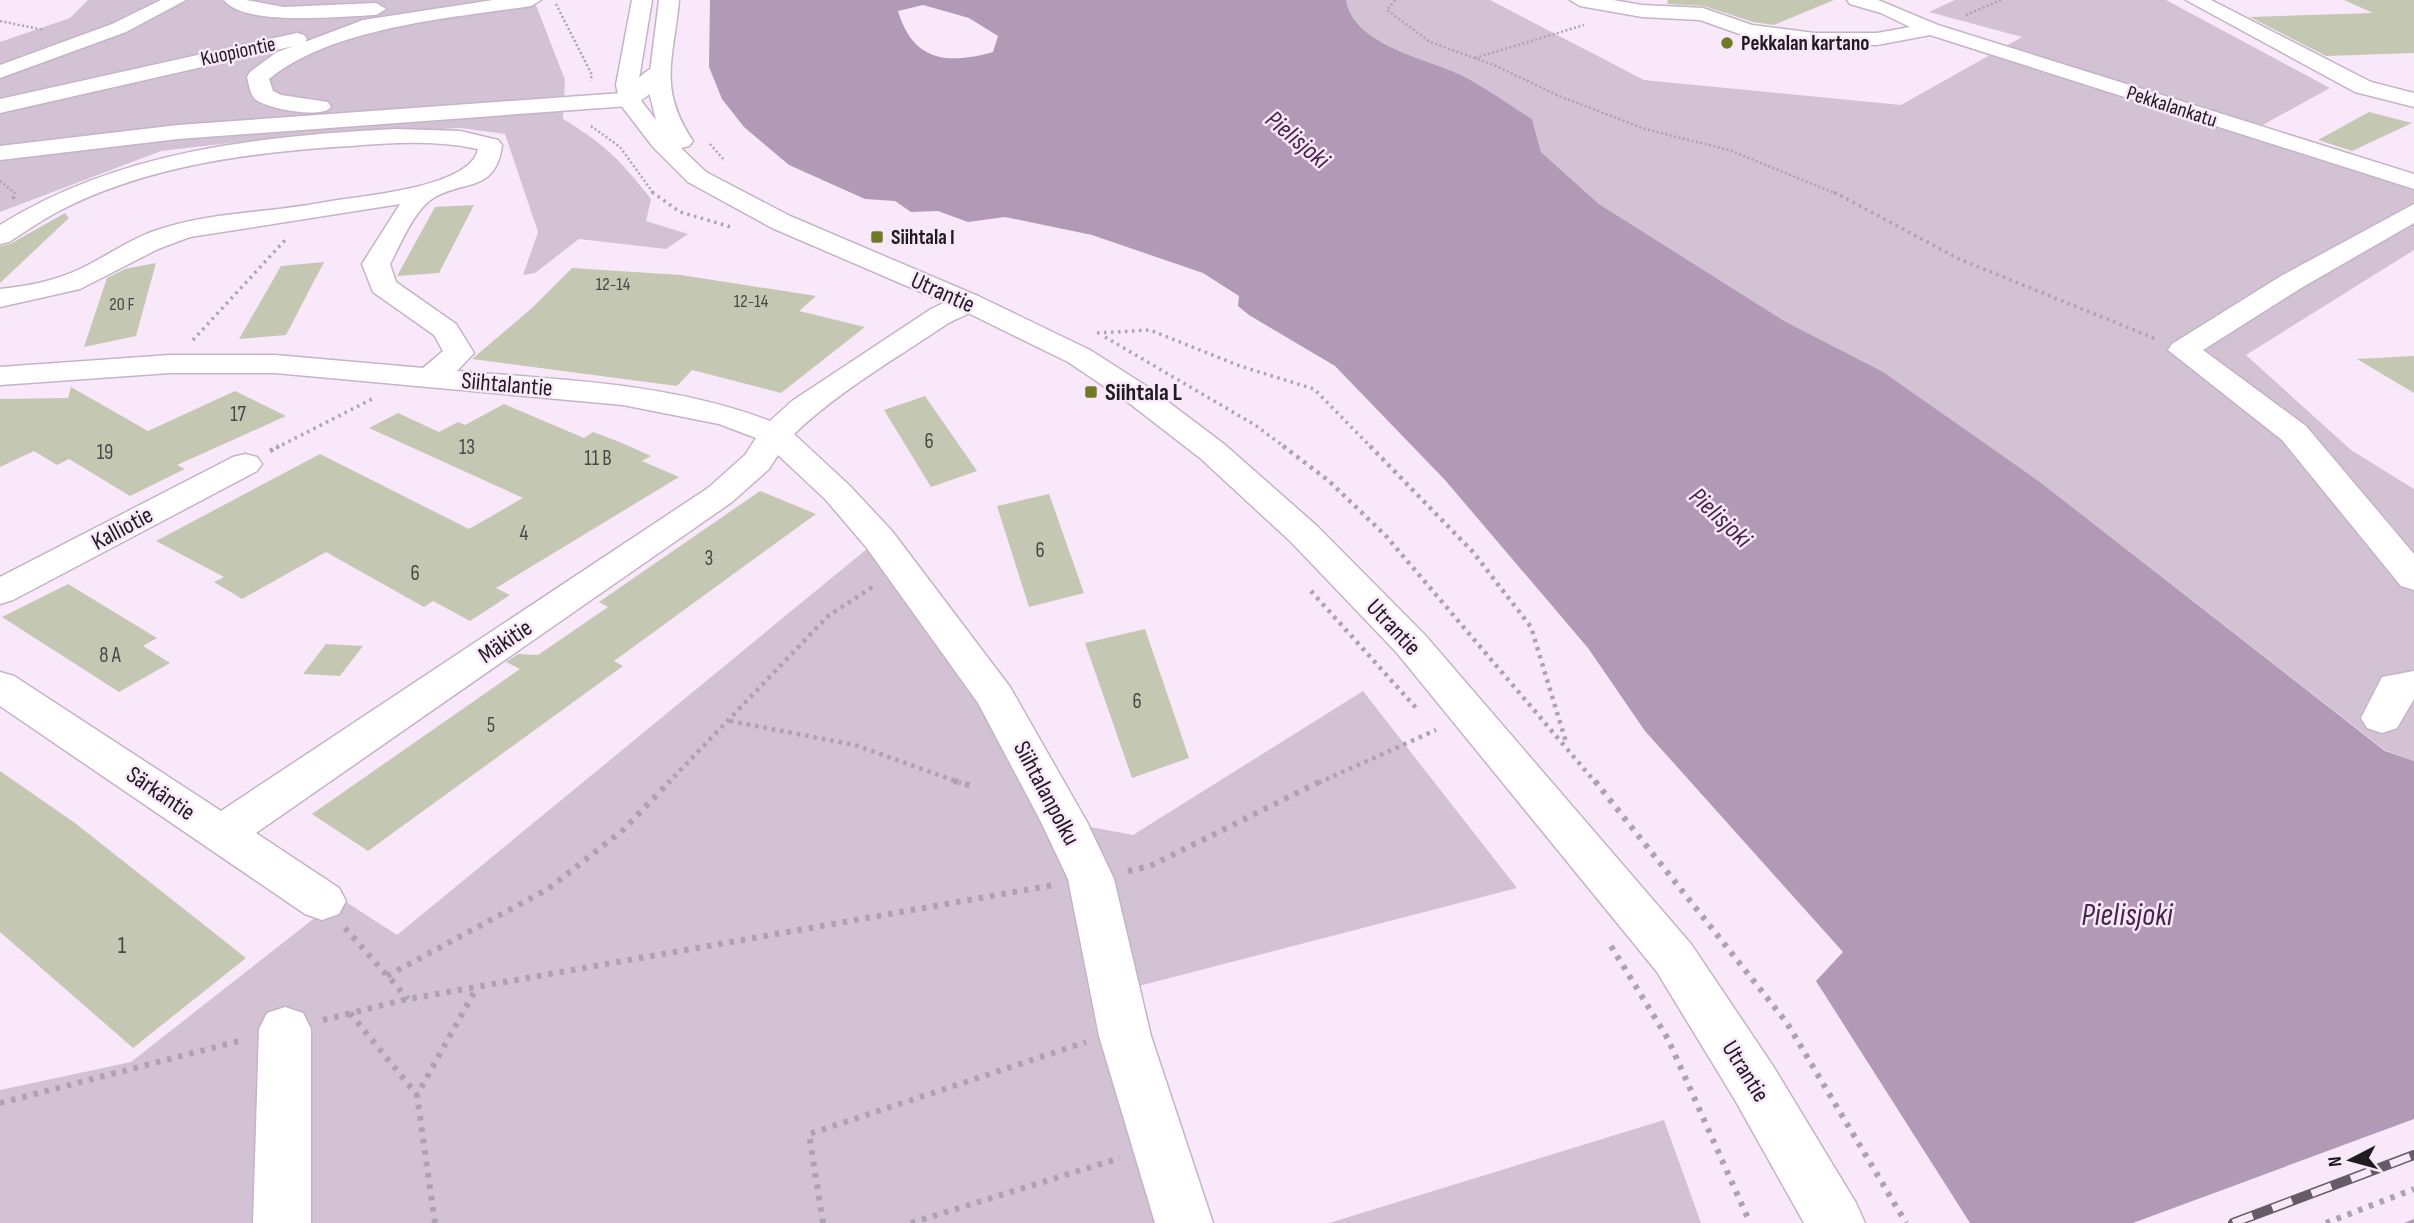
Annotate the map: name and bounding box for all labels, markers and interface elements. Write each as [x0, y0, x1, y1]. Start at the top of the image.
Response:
street label: Kuopiontie [198, 31, 278, 72]
place label: Pekkalan kartano [1741, 31, 1869, 56]
marker: Pekkalan kartano [1719, 35, 1735, 51]
street label: Pekkalankatu [2123, 80, 2220, 133]
water label: Pielisjoki [1259, 104, 1336, 177]
place label: Siihtala I [891, 225, 955, 250]
marker: Siihtala I [869, 229, 885, 245]
street label: Utrantie [906, 266, 979, 319]
house number: 12-14 [596, 274, 631, 295]
house number: 12-14 [734, 291, 769, 312]
house number: 20 F [109, 294, 135, 315]
street label: Siihtalantie [460, 366, 554, 403]
place label: Siihtala L [1105, 378, 1183, 407]
marker: Siihtala L [1083, 384, 1099, 400]
house number: 17 [230, 402, 246, 427]
house number: 6 [924, 429, 934, 454]
house number: 13 [459, 435, 475, 460]
house number: 19 [97, 440, 113, 465]
house number: 11 B [584, 446, 612, 471]
water label: Pielisjoki [1682, 481, 1759, 556]
street label: Kalliotie [87, 500, 158, 557]
house number: 4 [520, 521, 529, 546]
house number: 6 [1035, 538, 1045, 563]
house number: 3 [705, 546, 713, 571]
house number: 6 [410, 561, 420, 586]
street label: Utrantie [1360, 593, 1427, 662]
street label: Mäkitie [473, 613, 538, 670]
house number: 8 A [99, 643, 122, 668]
house number: 6 [1132, 689, 1142, 714]
house number: 5 [487, 713, 495, 738]
street label: Siihtalanpolku [1007, 736, 1086, 850]
street label: Särkäntie [121, 760, 201, 827]
water label: Pielisjoki [2081, 896, 2174, 935]
house number: 1 [118, 931, 127, 960]
street label: Utrantie [1716, 1035, 1776, 1107]
north arrow [2316, 1125, 2386, 1195]
text: N [2324, 1155, 2348, 1168]

